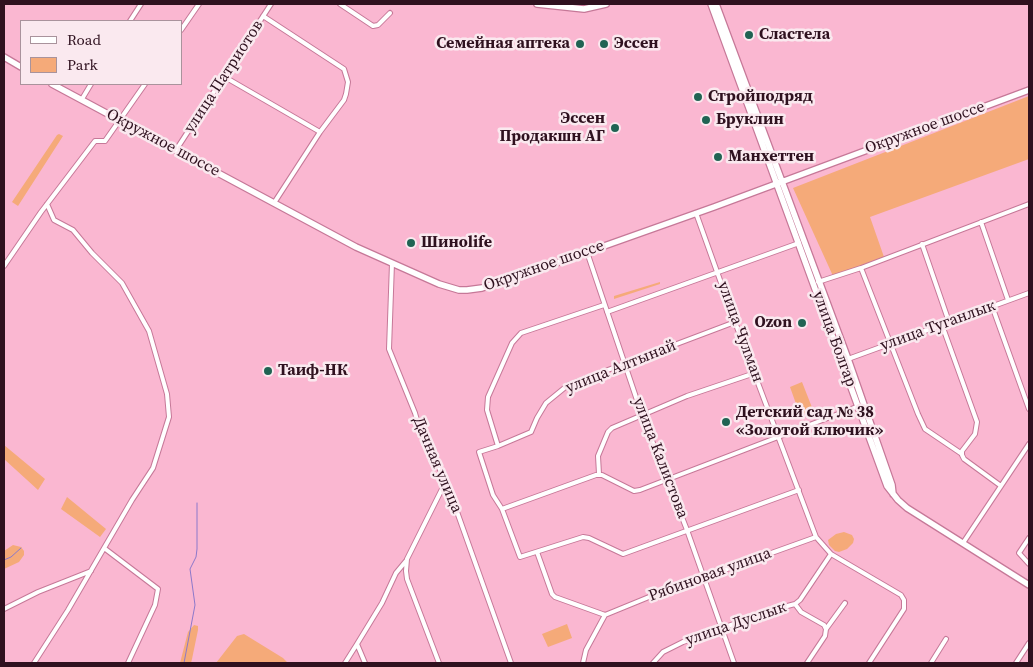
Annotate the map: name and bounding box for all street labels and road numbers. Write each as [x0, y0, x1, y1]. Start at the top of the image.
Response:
street label: улица Патриотов [180, 17, 268, 137]
street label: Окружное шоссе [862, 97, 988, 159]
street label: Окружное шоссе [103, 105, 223, 181]
street label: Окружное шоссе [481, 236, 607, 296]
street label: улица Чулман [713, 279, 767, 385]
street label: улица Болгар [808, 288, 860, 390]
street label: улица Туганлык [878, 296, 998, 356]
street label: улица Алтынай [563, 336, 679, 398]
street label: улица Калистова [628, 395, 692, 521]
street label: Дачная улица [408, 414, 466, 516]
street label: Рябиновая улица [646, 544, 774, 606]
street label: улица Дуслык [683, 598, 789, 650]

